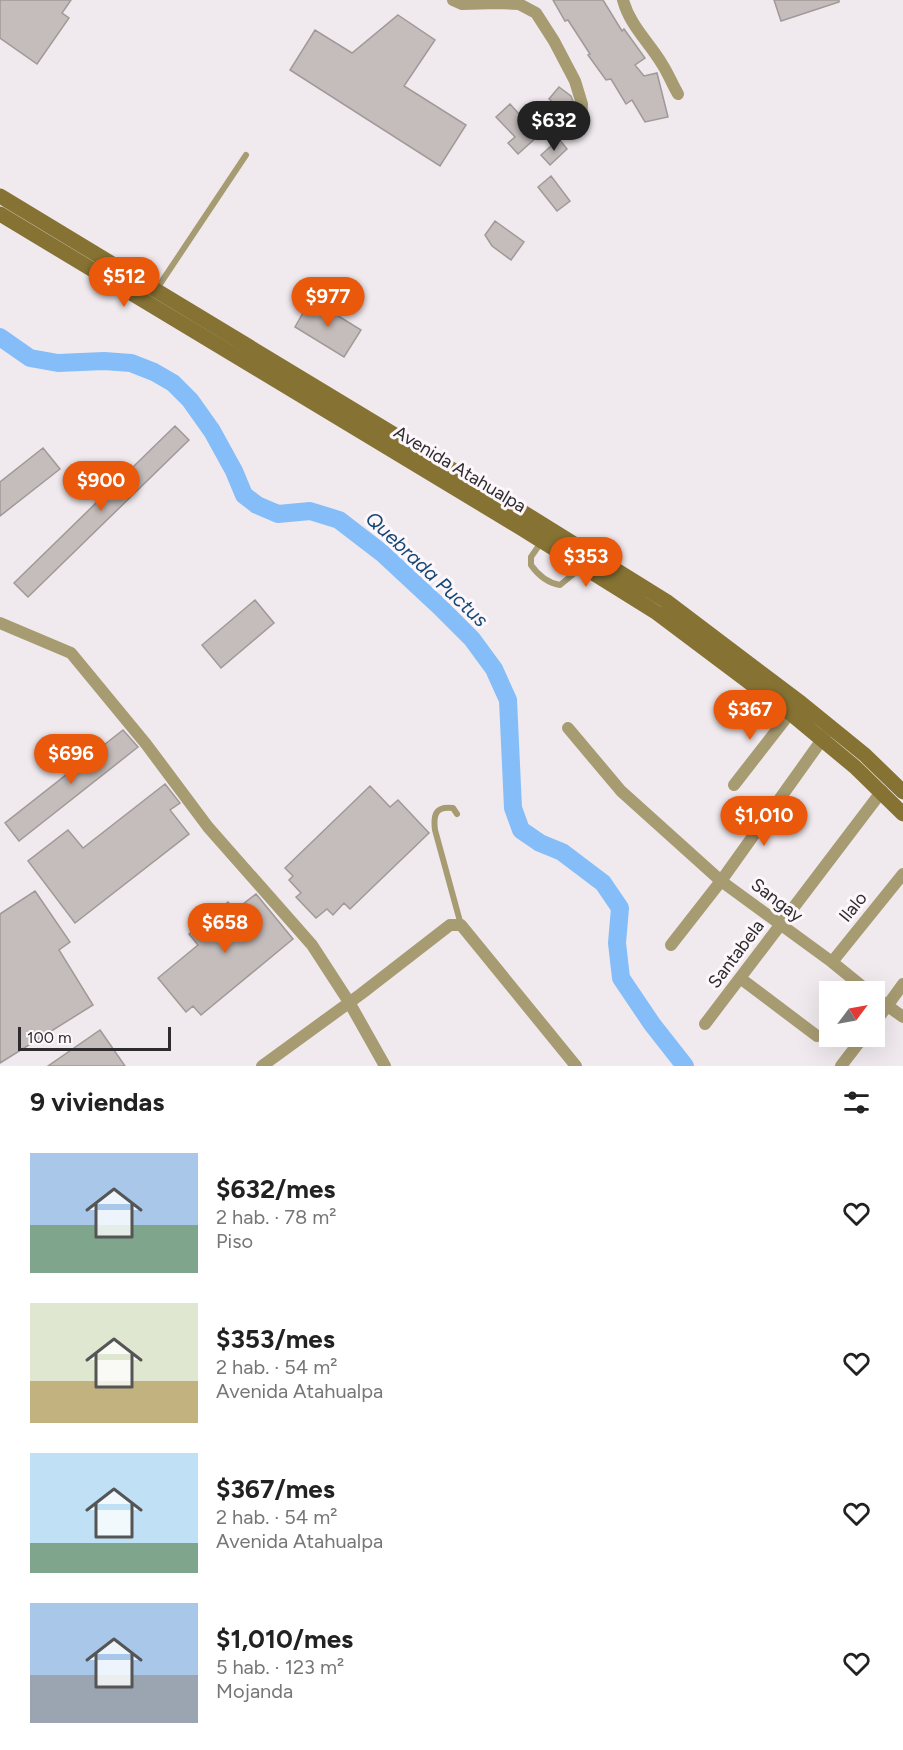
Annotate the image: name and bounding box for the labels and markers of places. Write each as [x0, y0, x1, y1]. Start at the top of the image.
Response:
pin: $632 [518, 101, 590, 152]
pin: $512 [88, 257, 160, 308]
pin: $977 [292, 277, 364, 328]
pin: $900 [65, 461, 137, 512]
pin: $353 [550, 537, 622, 588]
pin: $367 [714, 690, 786, 741]
pin: $696 [35, 734, 107, 785]
pin: $1,010 [715, 796, 813, 847]
pin: $658 [189, 903, 261, 954]

